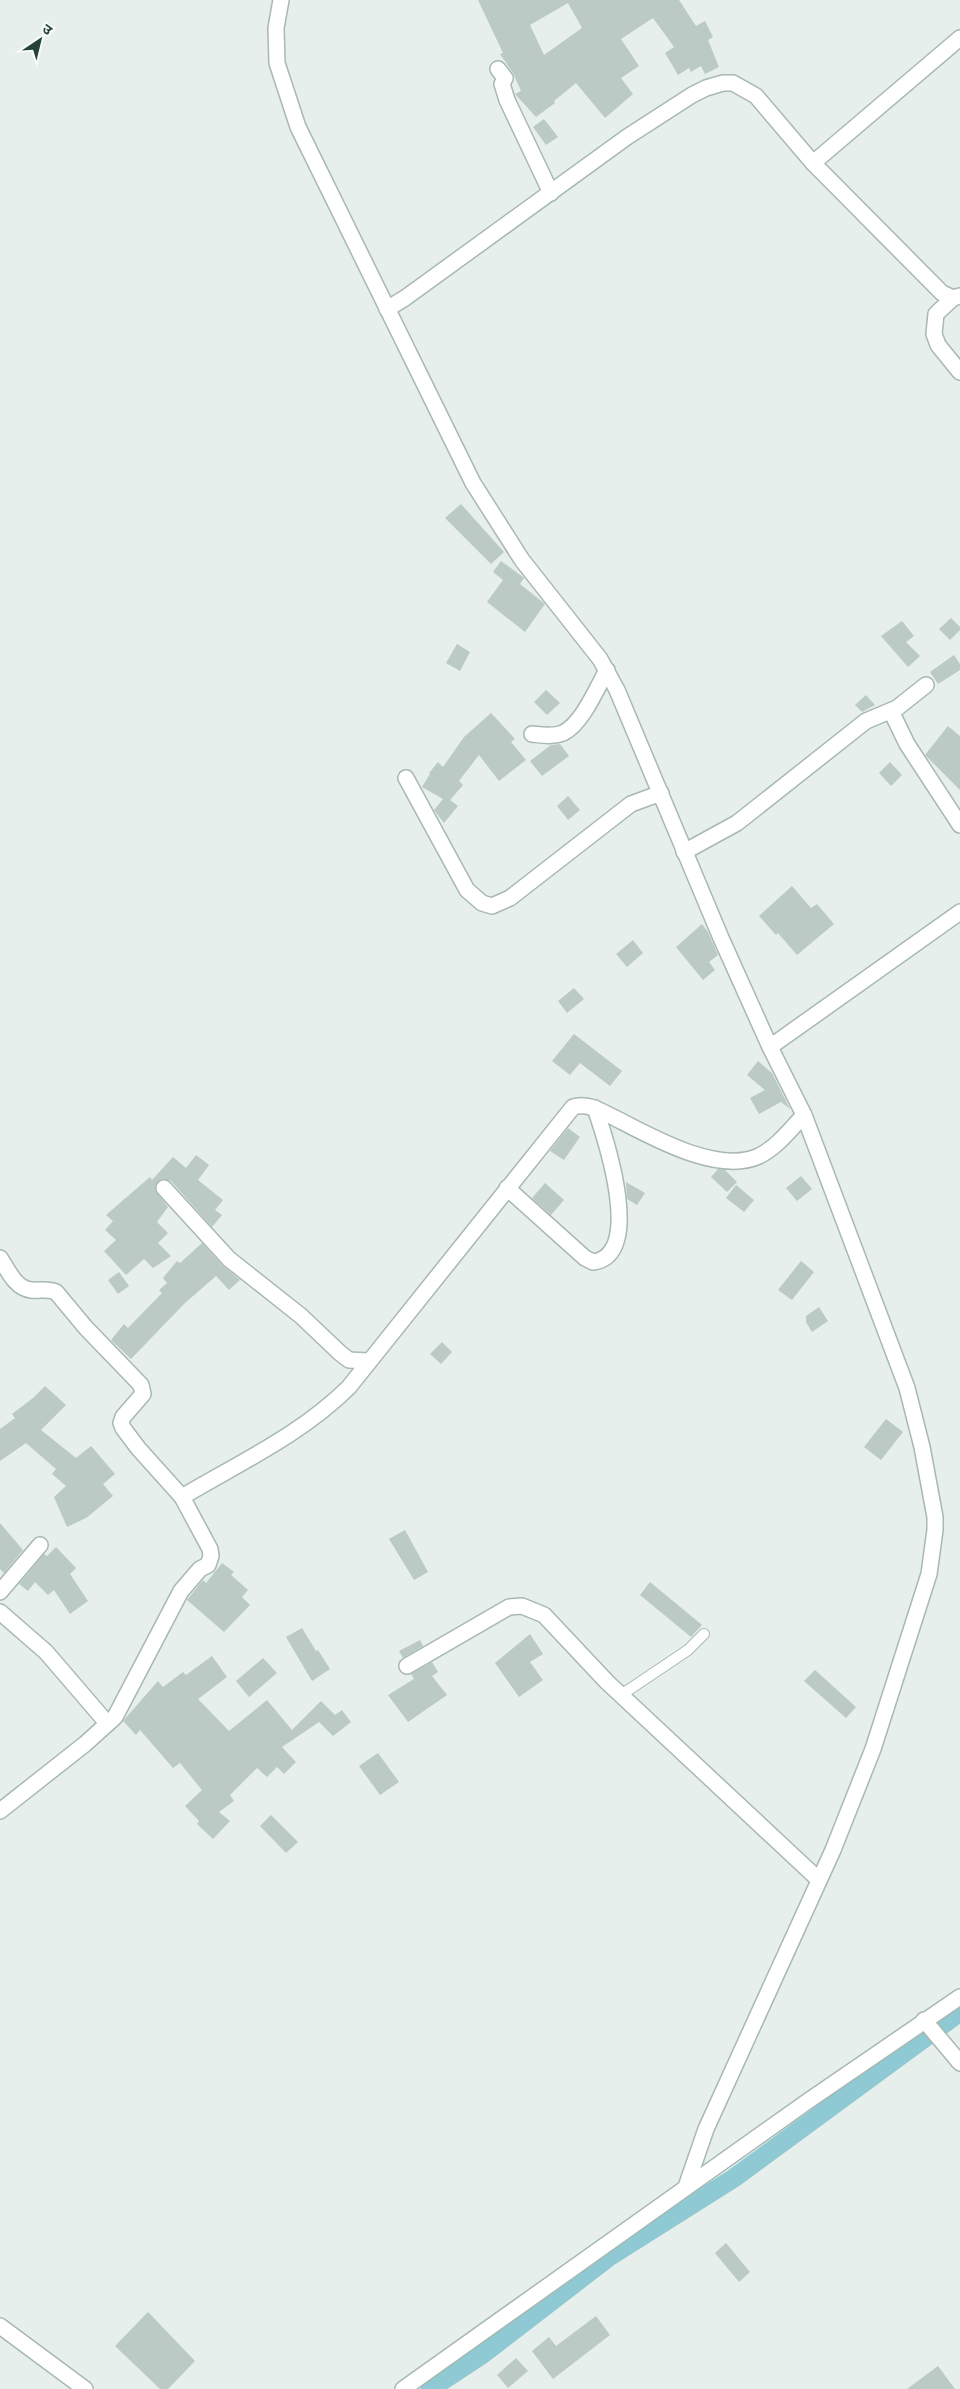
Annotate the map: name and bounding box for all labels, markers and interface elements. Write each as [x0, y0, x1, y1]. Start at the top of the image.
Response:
north arrow [15, 15, 65, 65]
text: उ [39, 20, 57, 40]

